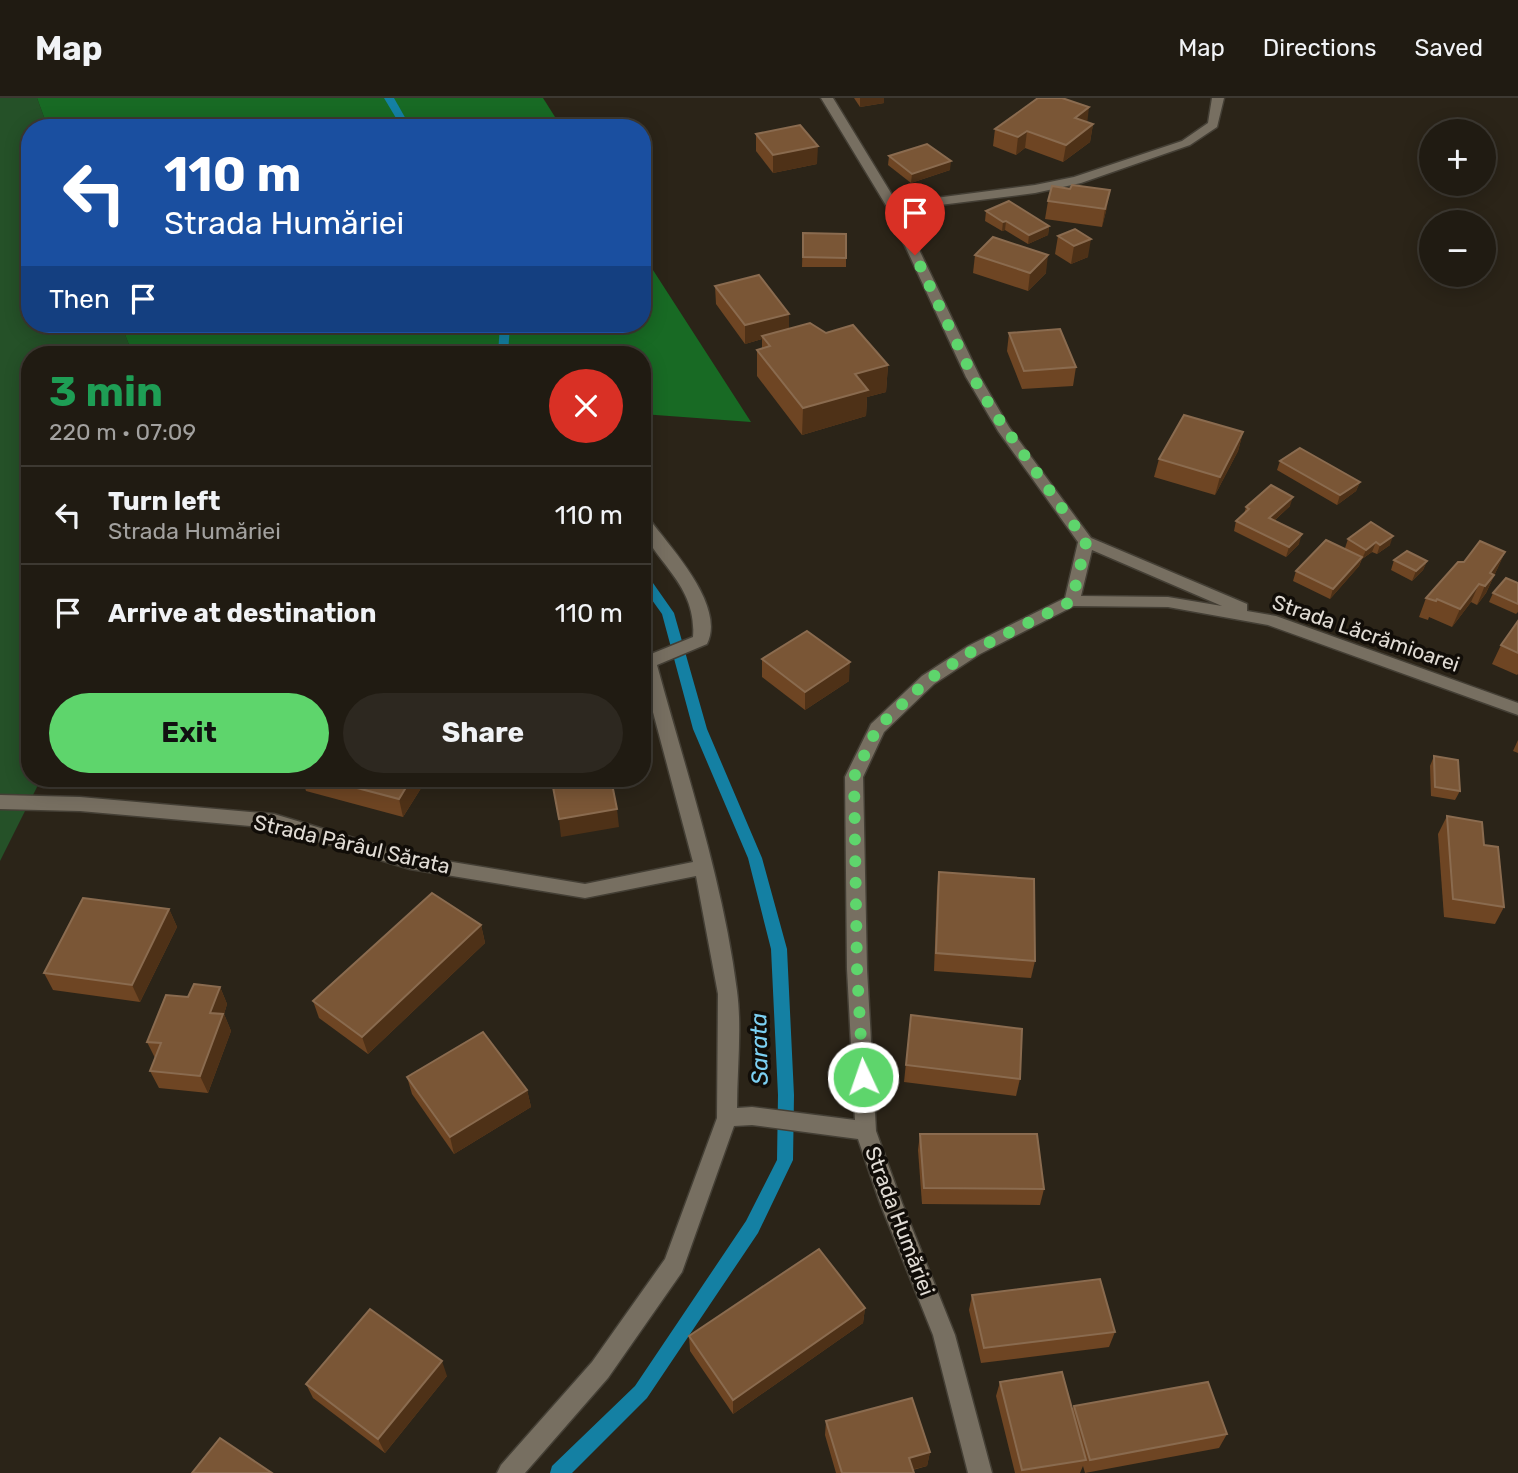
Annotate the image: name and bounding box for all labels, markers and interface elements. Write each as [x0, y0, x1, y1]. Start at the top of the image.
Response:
text: Map [35, 29, 103, 68]
text: Map [1178, 34, 1225, 62]
text: Directions [1263, 34, 1376, 62]
text: Saved [1414, 34, 1483, 62]
map controls [1419, 119, 1496, 287]
button: + [1419, 119, 1496, 196]
text: 110 m [164, 145, 301, 203]
icon: left [49, 147, 140, 238]
pin [885, 183, 945, 255]
icon: arrive [896, 194, 934, 232]
text: Strada Humăriei [164, 204, 404, 242]
button: − [1419, 210, 1496, 287]
icon: arrive [124, 280, 162, 318]
text: Then [49, 284, 110, 315]
text: 3 min [49, 367, 163, 417]
button: close [549, 369, 623, 443]
text: 220 m · 07:09 [49, 418, 196, 446]
text: Turn left [108, 486, 220, 517]
icon: left [49, 496, 87, 534]
text: 110 m [555, 500, 623, 531]
text: Strada Humăriei [108, 517, 281, 545]
street label: Strada Lăcrămioarei [1269, 589, 1463, 677]
icon: arrive [49, 594, 87, 632]
text: Arrive at destination [108, 598, 376, 629]
text: 110 m [555, 598, 623, 629]
button: Exit [49, 693, 329, 773]
button: Share [343, 693, 623, 773]
street label: Strada Pârâul Sărata [251, 809, 453, 879]
water label: Sarata [744, 1013, 774, 1085]
position arrow [826, 1040, 900, 1114]
street label: Strada Humăriei [860, 1143, 940, 1299]

